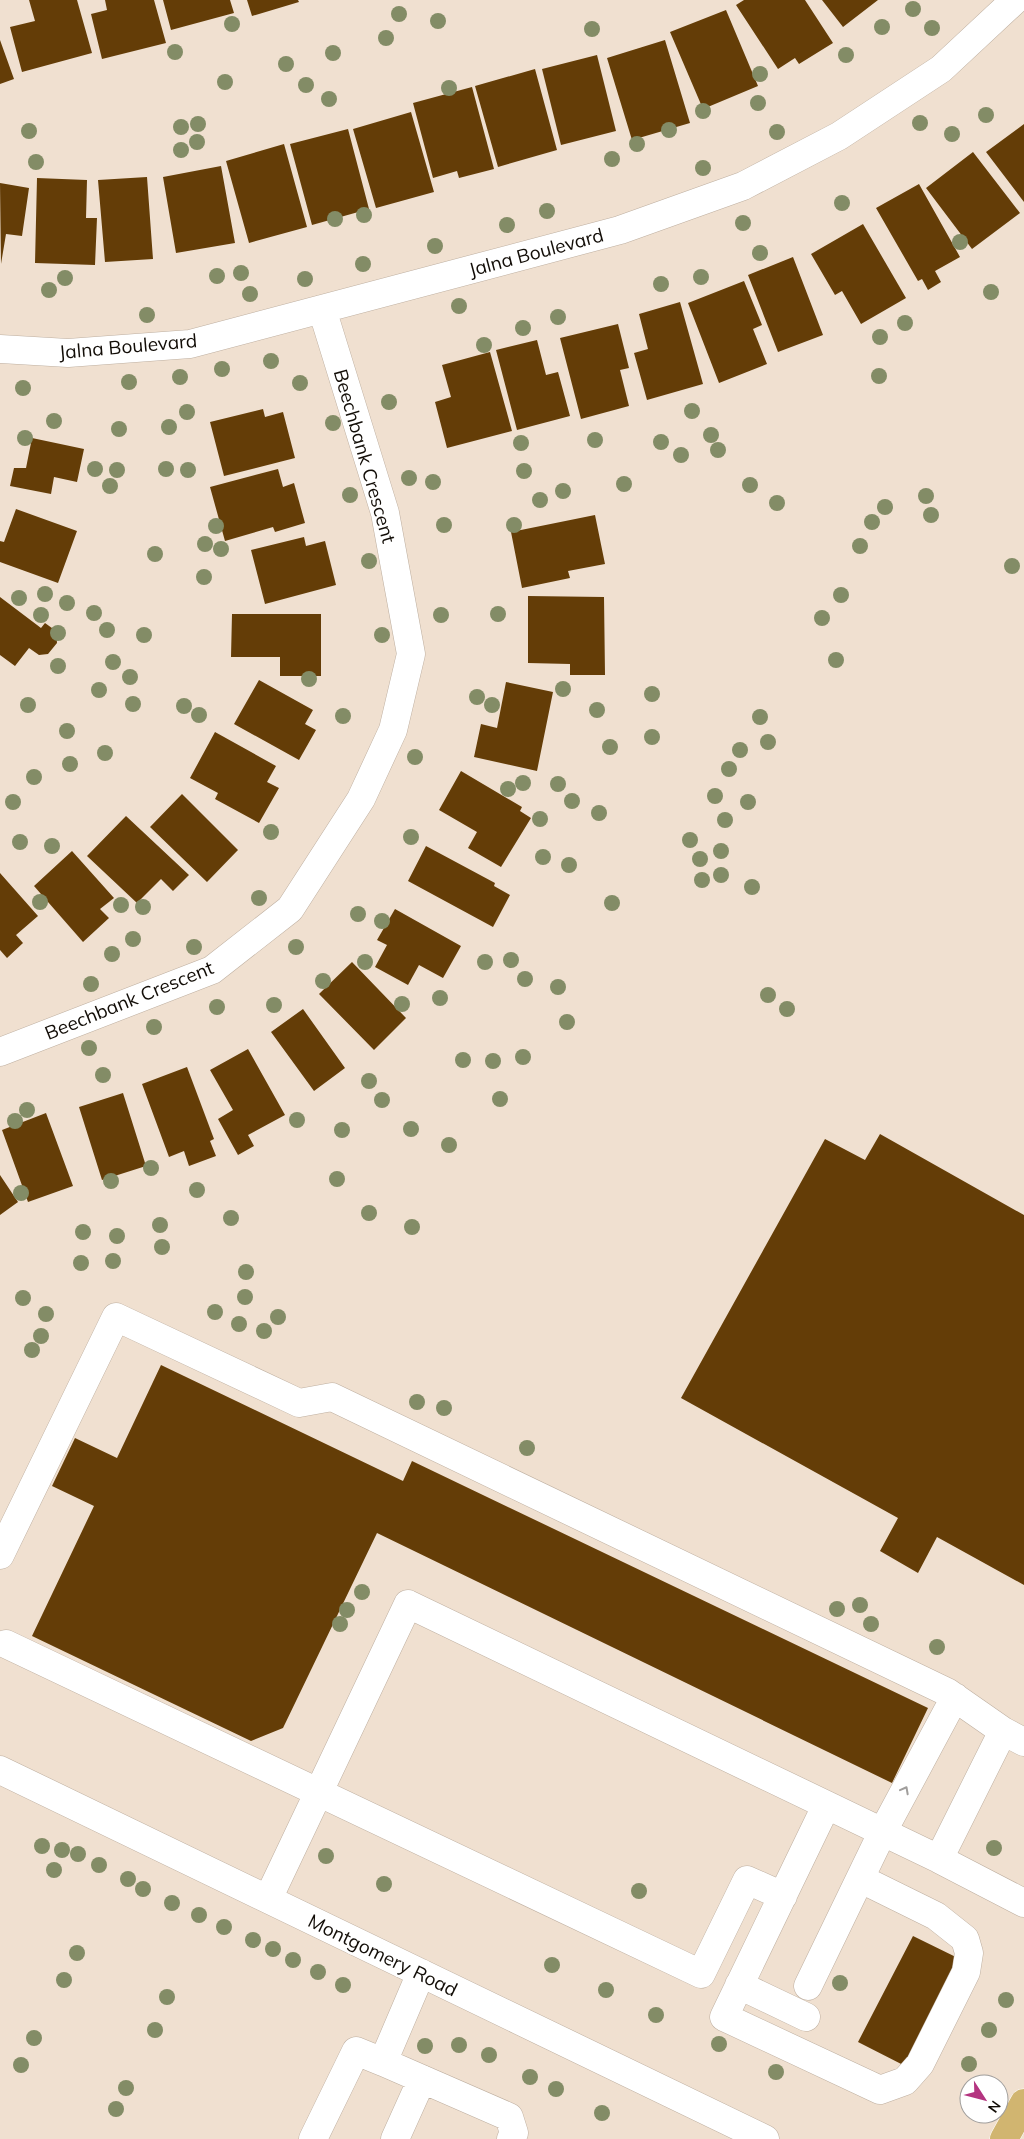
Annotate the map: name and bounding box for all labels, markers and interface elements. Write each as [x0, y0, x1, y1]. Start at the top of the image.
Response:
street label: Jalna Boulevard [466, 222, 606, 282]
street label: Jalna Boulevard [58, 328, 198, 364]
street label: Beechbank Crescent [329, 366, 401, 546]
street label: Beechbank Crescent [41, 955, 217, 1045]
one-way arrow [899, 1786, 909, 1795]
street label: Montgomery Road [304, 1908, 462, 2002]
north arrow [959, 2074, 1009, 2124]
text: N [984, 2097, 1005, 2116]

